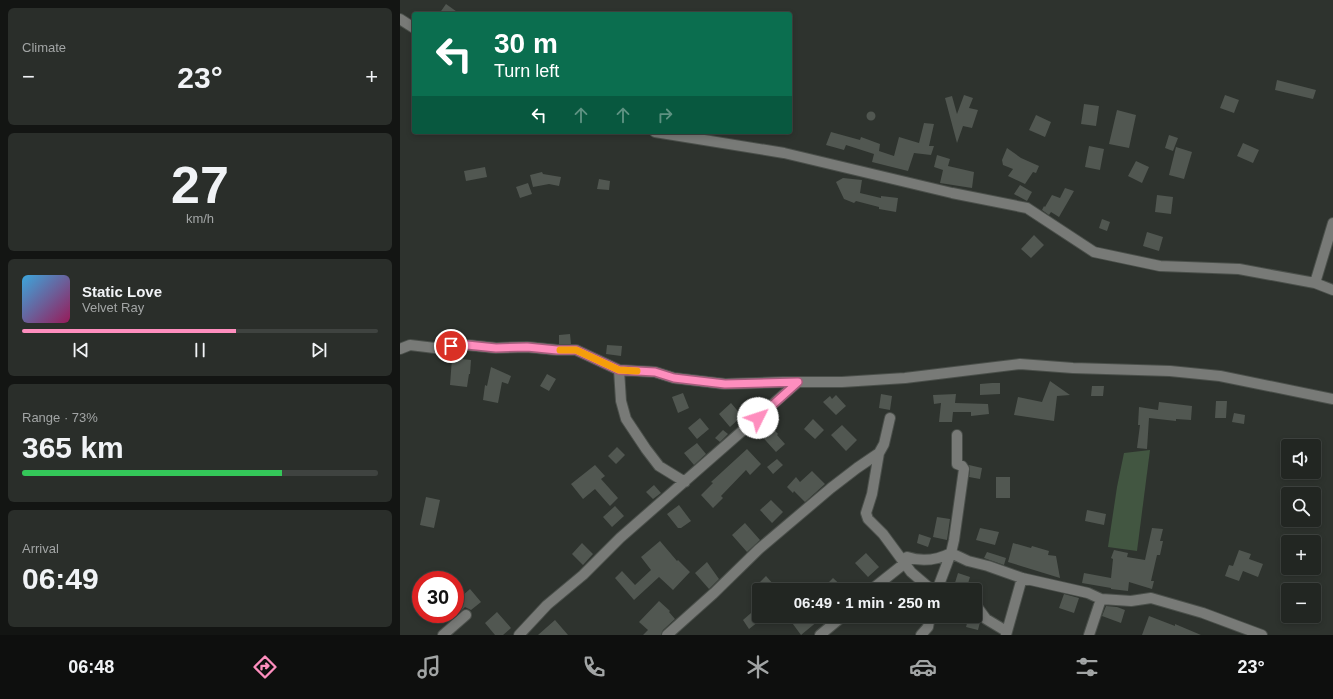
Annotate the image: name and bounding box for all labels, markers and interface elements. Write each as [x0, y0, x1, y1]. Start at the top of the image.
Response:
icon: left [428, 28, 480, 80]
text: 30 m [494, 28, 558, 59]
text: Climate [22, 40, 66, 55]
text: 23° [177, 61, 223, 94]
text: Turn left [494, 61, 559, 81]
text: − [22, 64, 35, 89]
text: + [365, 64, 378, 89]
icon: left [528, 104, 550, 126]
icon: ahead [570, 104, 592, 126]
icon: ahead [612, 104, 634, 126]
icon: right [654, 104, 676, 126]
text: 27 [171, 156, 229, 214]
text: km/h [186, 211, 214, 226]
text: Static Love [82, 283, 162, 300]
text: Velvet Ray [82, 300, 144, 315]
pin [434, 329, 468, 363]
icon: arrive [440, 335, 462, 357]
icon: previous [70, 339, 92, 361]
icon: pause [189, 339, 211, 361]
icon: next [308, 339, 330, 361]
position arrow [737, 397, 779, 439]
text: Range · 73% [22, 410, 98, 425]
text: 365 km [22, 431, 124, 464]
map controls [1281, 439, 1321, 623]
button: sound [1281, 439, 1321, 479]
button: search [1281, 487, 1321, 527]
button: + [1281, 535, 1321, 575]
text: Arrival [22, 541, 59, 556]
text: 06:49 [22, 562, 99, 595]
speed limit sign: 30 [412, 571, 464, 623]
button: − [1281, 583, 1321, 623]
text: 06:49 · 1 min · 250 m [794, 594, 940, 611]
icon: directions [251, 653, 279, 681]
icon: music [415, 653, 443, 681]
icon: phone [580, 653, 608, 681]
icon: climate [744, 653, 772, 681]
icon: car [909, 653, 937, 681]
icon: filters [1073, 653, 1101, 681]
text: 06:48 [68, 657, 114, 677]
text: 23° [1237, 657, 1265, 677]

